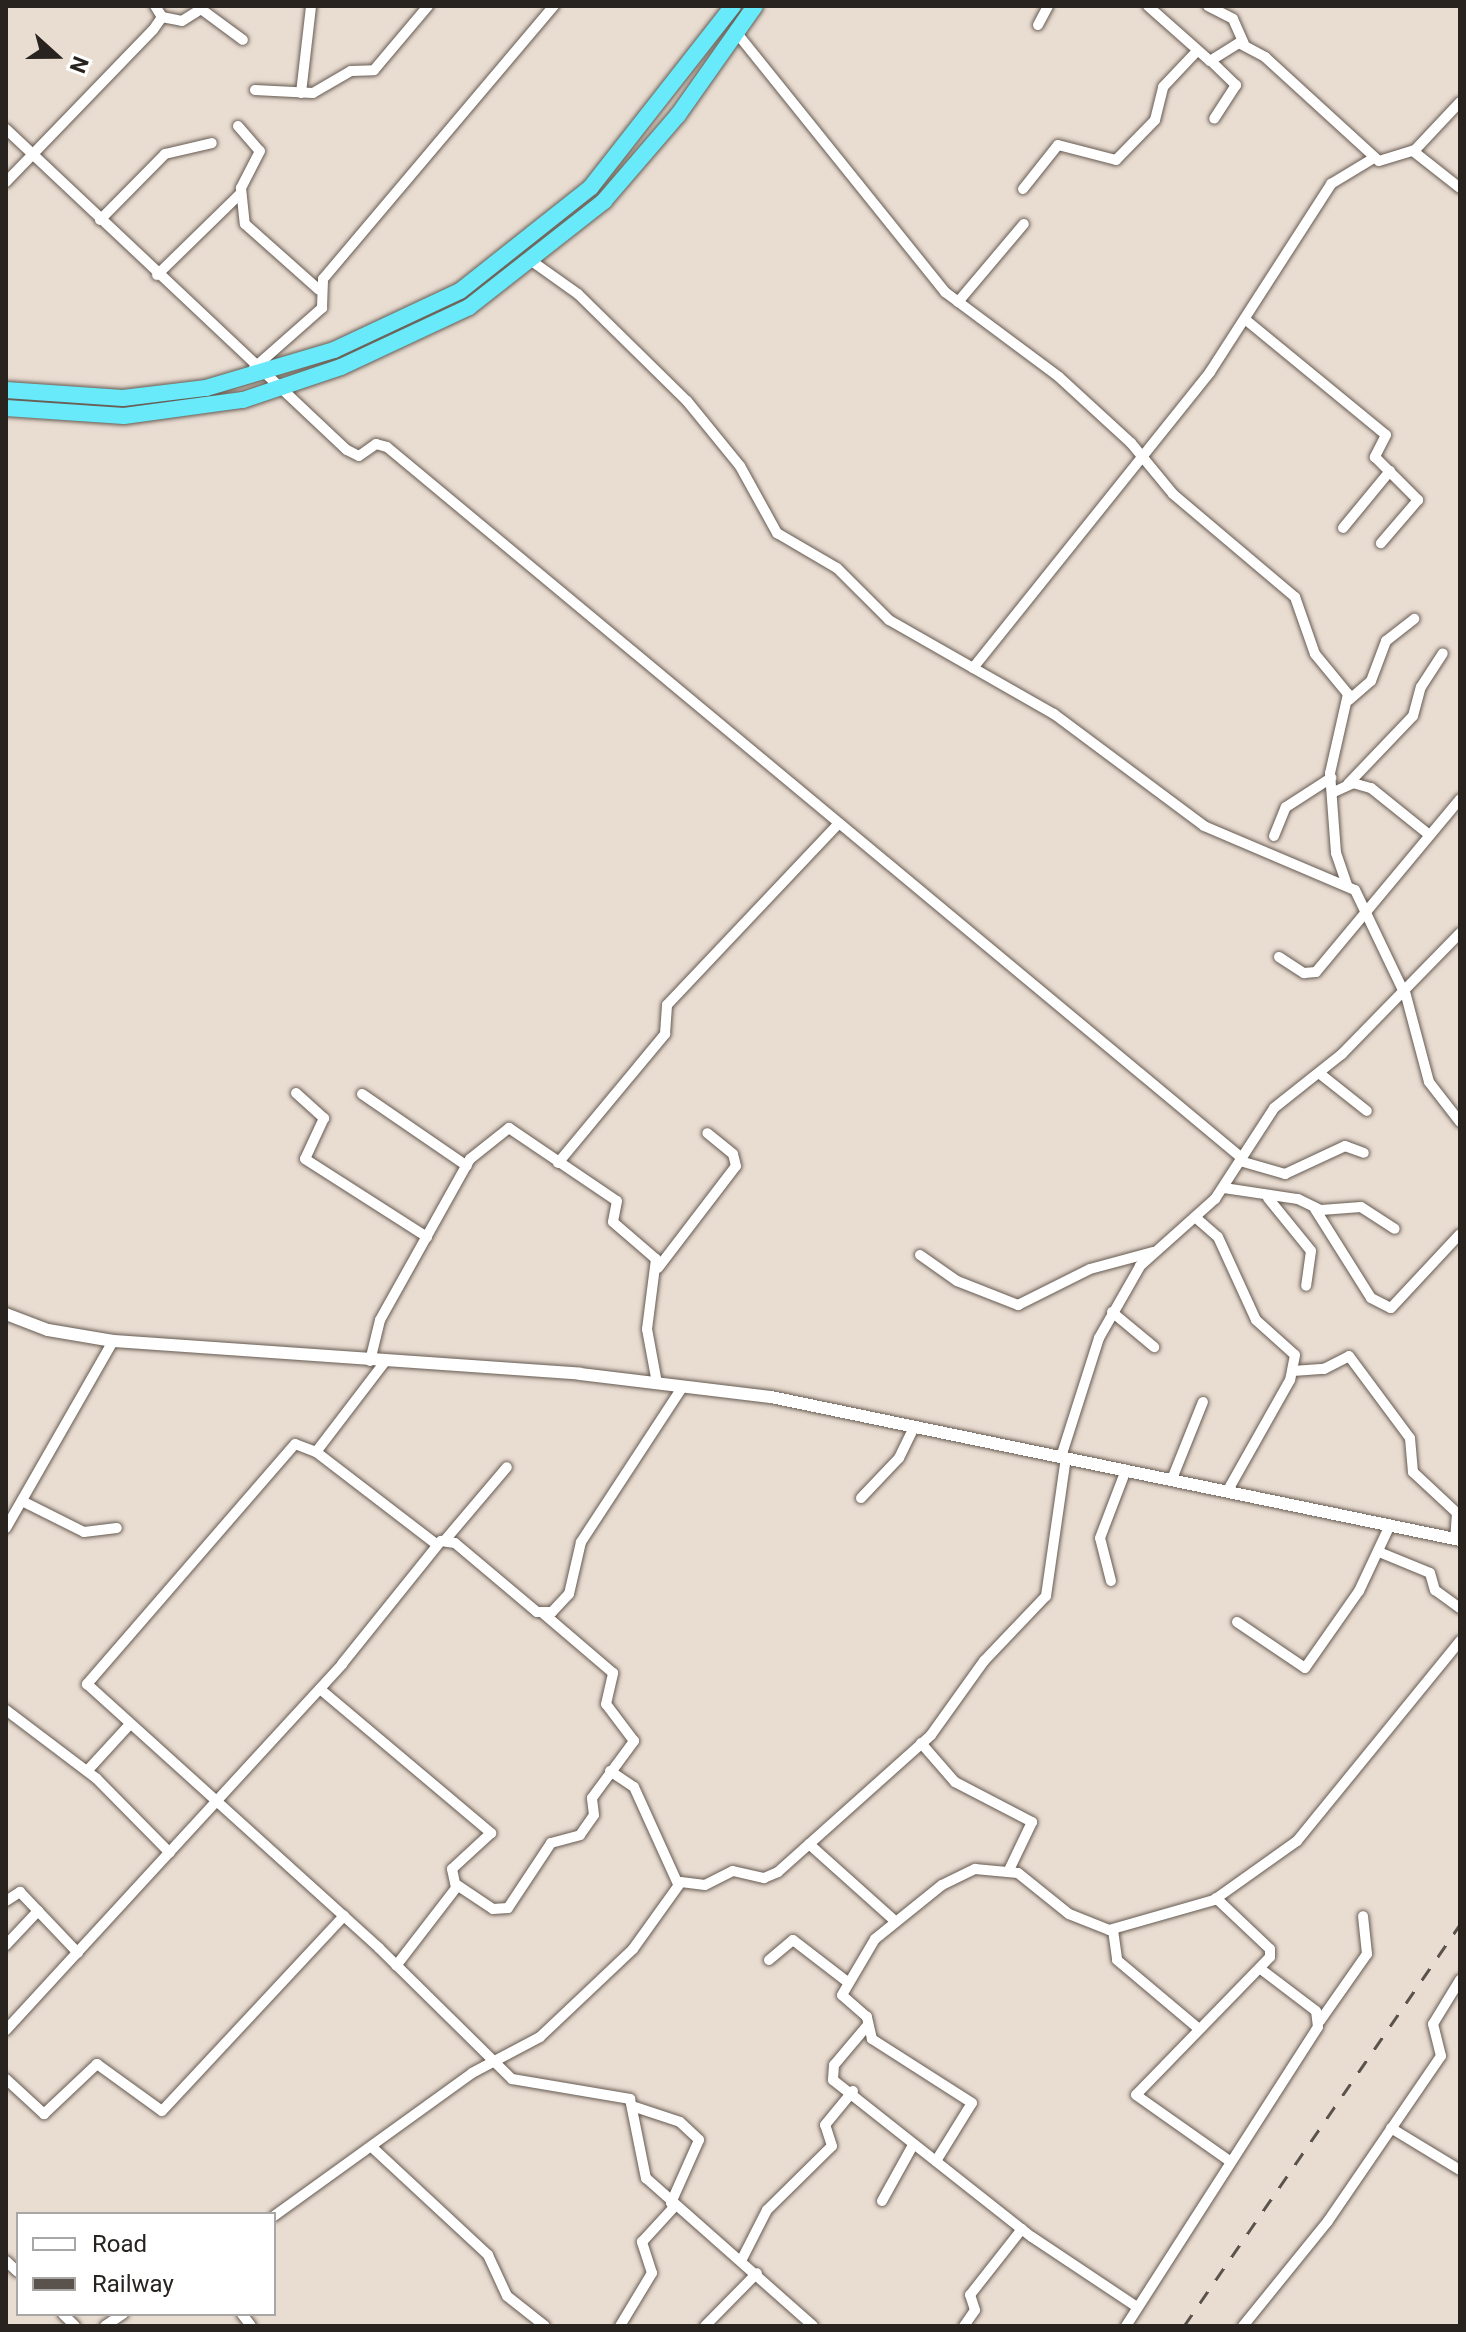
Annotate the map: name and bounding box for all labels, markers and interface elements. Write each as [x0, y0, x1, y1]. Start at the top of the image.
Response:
north arrow [16, 16, 96, 96]
text: N [64, 53, 93, 77]
legend [16, 2212, 276, 2316]
text: Road [92, 2230, 147, 2258]
text: Railway [92, 2270, 174, 2298]

